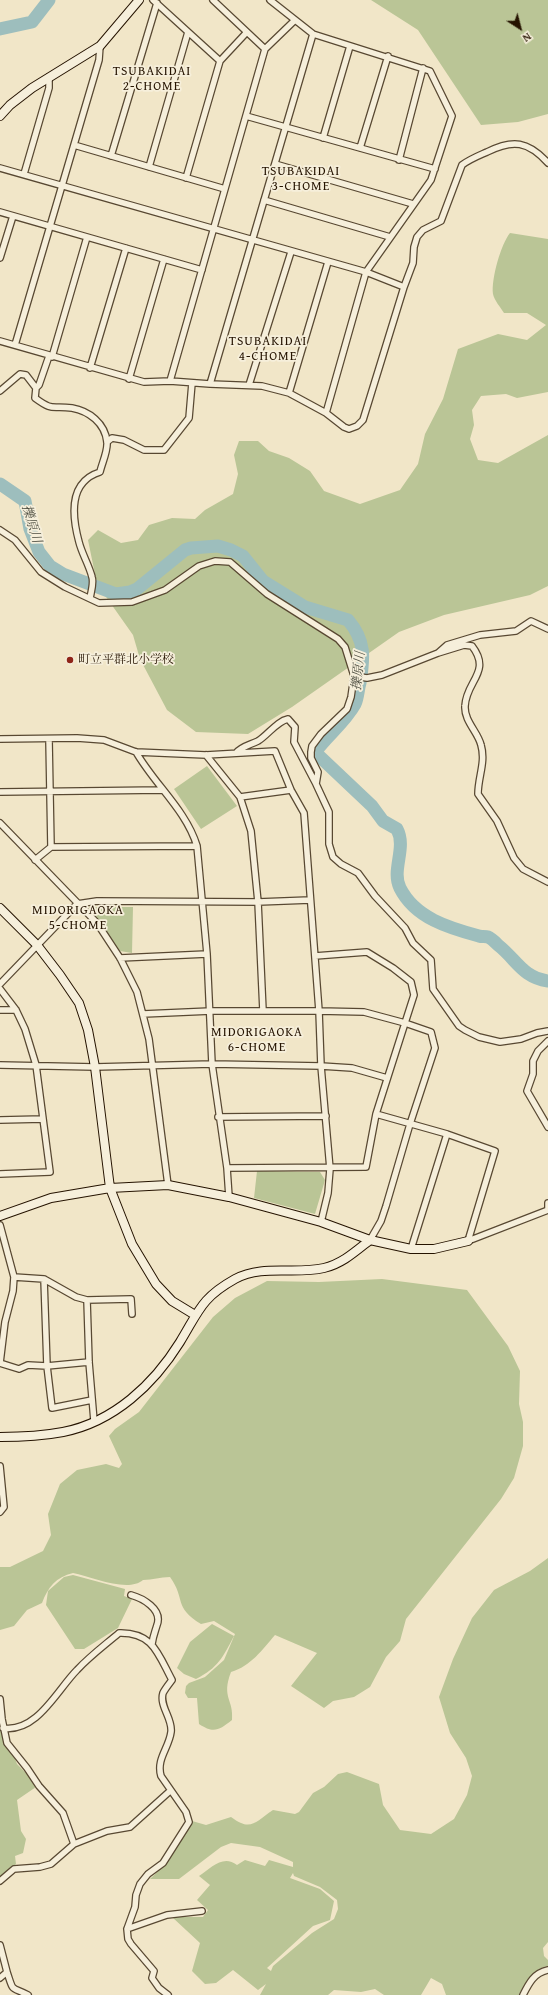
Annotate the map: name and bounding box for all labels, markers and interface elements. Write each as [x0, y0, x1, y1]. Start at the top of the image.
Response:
north arrow [500, 8, 540, 48]
text: N [519, 29, 535, 46]
district label: TSUBAKIDAI 2-CHOME [113, 64, 191, 95]
district label: TSUBAKIDAI 3-CHOME [262, 164, 340, 195]
district label: TSUBAKIDAI 4-CHOME [229, 334, 307, 365]
water label: 擽原川 [18, 503, 44, 545]
water label: 擽原川 [349, 651, 369, 691]
place label: 町立平群北小学校 [78, 653, 174, 667]
marker: 町立平群北小学校 [65, 655, 75, 665]
district label: MIDORIGAOKA 5-CHOME [32, 903, 124, 934]
district label: MIDORIGAOKA 6-CHOME [211, 1025, 303, 1056]

